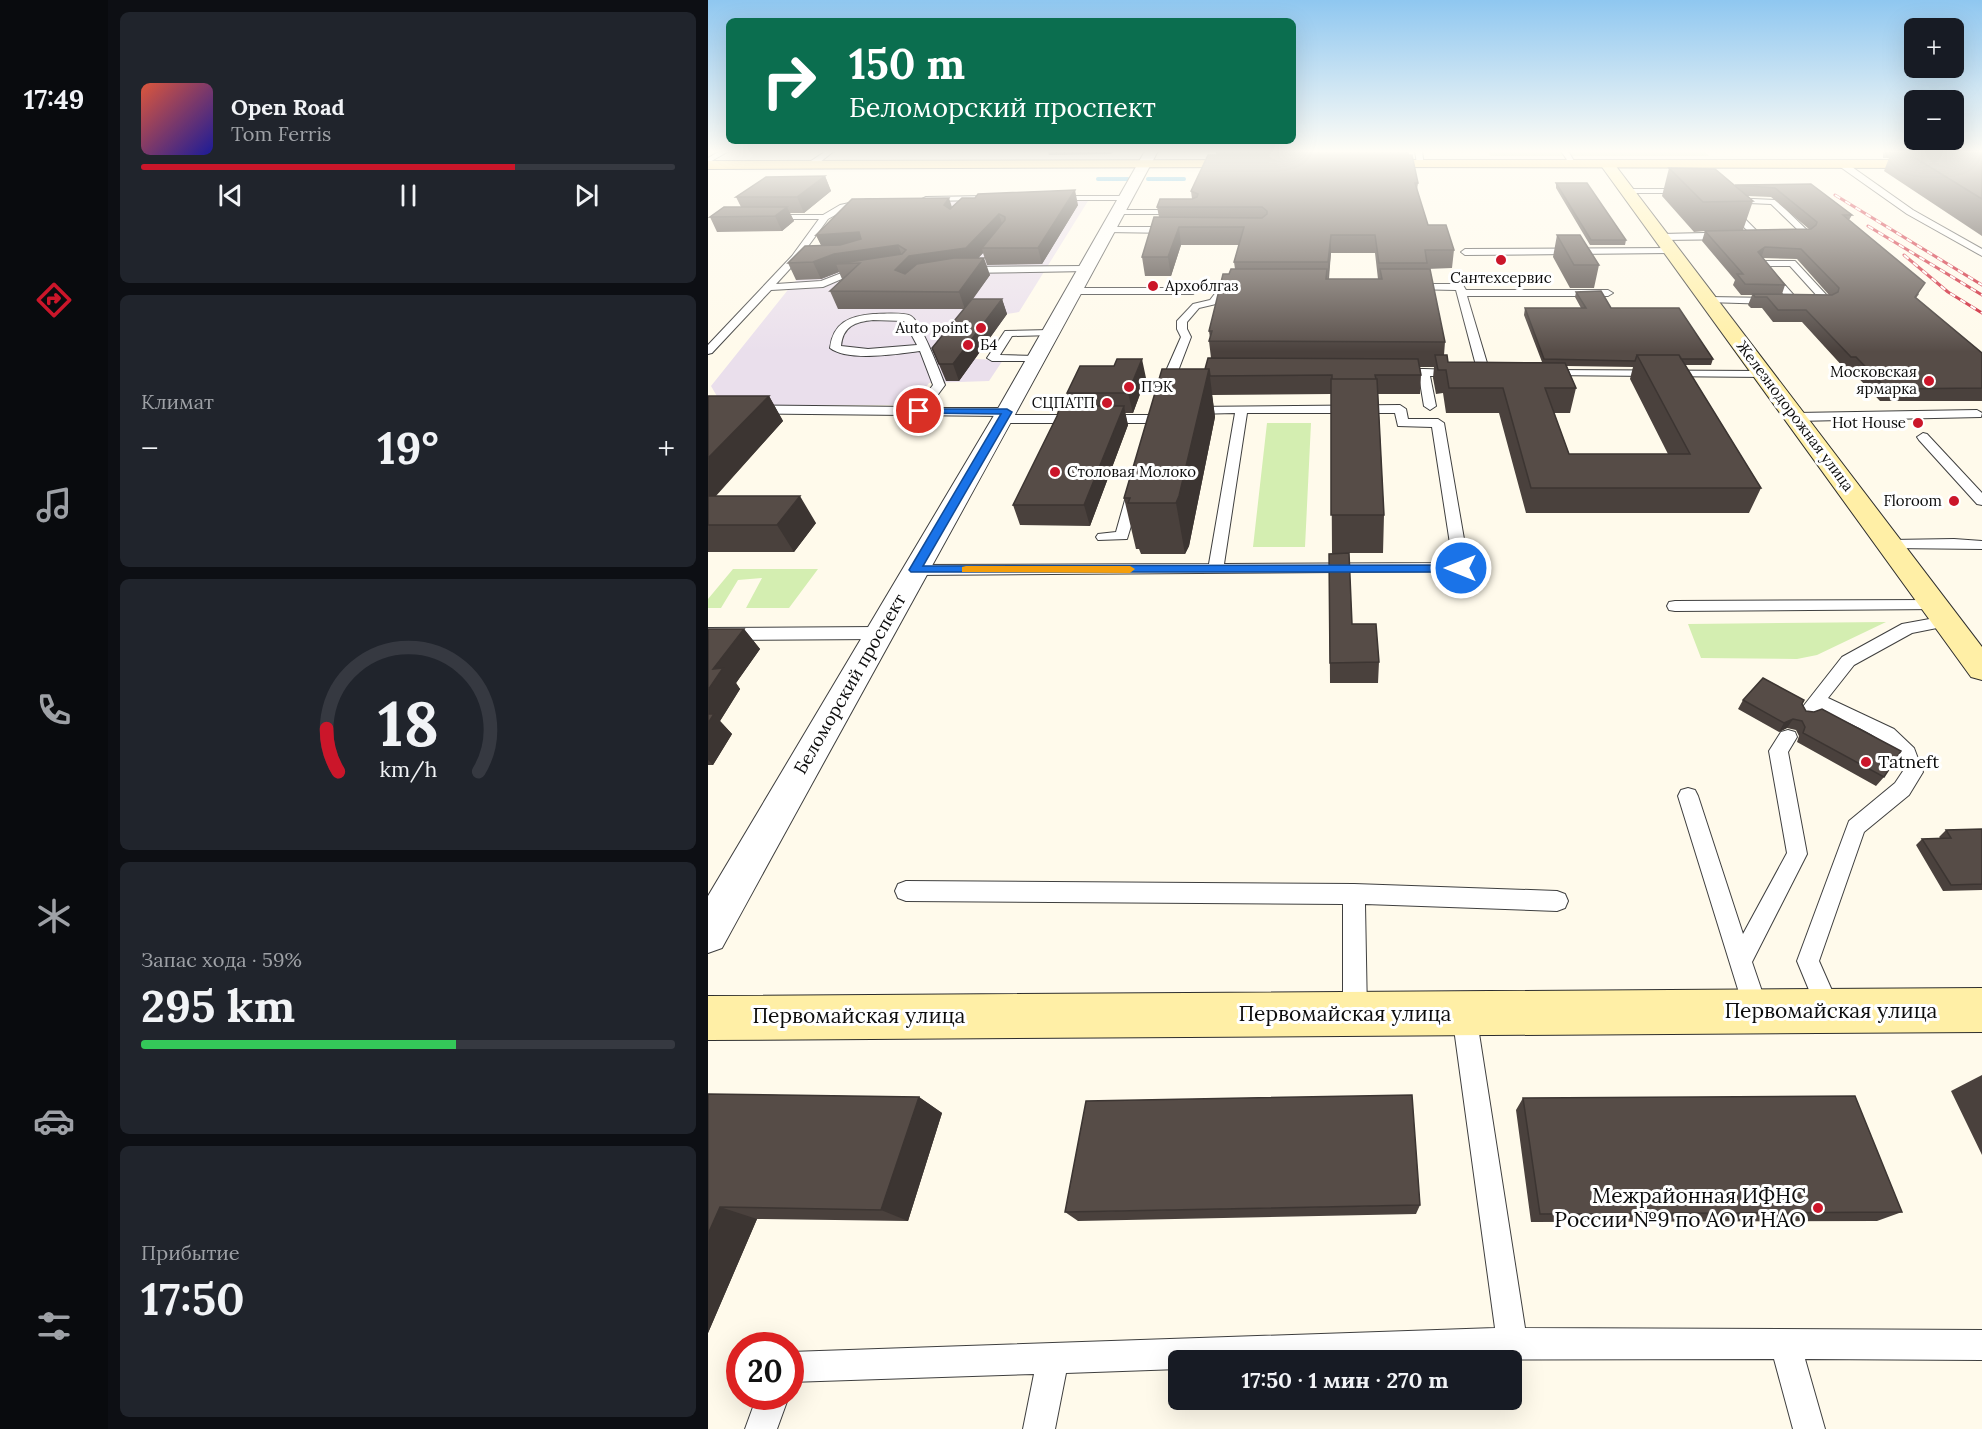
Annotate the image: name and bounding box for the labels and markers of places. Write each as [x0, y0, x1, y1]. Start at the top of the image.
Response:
marker: Сантехсервис [1494, 253, 1508, 267]
place label: Сантехсервис [1450, 268, 1552, 287]
place label: Архоблгаз [1164, 276, 1238, 295]
marker: Архоблгаз [1146, 279, 1160, 293]
place label: Auto point [894, 318, 969, 337]
marker: Auto point [974, 321, 988, 335]
place label: Б4 [980, 335, 997, 354]
marker: Б4 [961, 338, 975, 352]
place label: Московская ярмарка [1830, 362, 1917, 398]
marker: Московская ярмарка [1922, 374, 1936, 388]
place label: ПЭК [1141, 377, 1174, 396]
marker: ПЭК [1122, 380, 1136, 394]
pin [893, 385, 944, 436]
place label: СЦПАТП [1032, 393, 1095, 412]
marker: СЦПАТП [1100, 396, 1114, 410]
place label: Hot House [1832, 413, 1906, 432]
marker: Hot House [1911, 416, 1925, 430]
place label: Столовая Молоко [1067, 462, 1196, 481]
marker: Столовая Молоко [1048, 465, 1062, 479]
place label: Floroom [1884, 491, 1942, 510]
marker: Floroom [1947, 494, 1961, 508]
place label: Tatneft [1878, 750, 1939, 773]
marker: Tatneft [1859, 755, 1873, 769]
place label: Межрайонная ИФНС России №9 по АО и НАО [1554, 1182, 1806, 1233]
marker: Межрайонная ИФНС России №9 по АО и НАО [1811, 1201, 1825, 1215]

